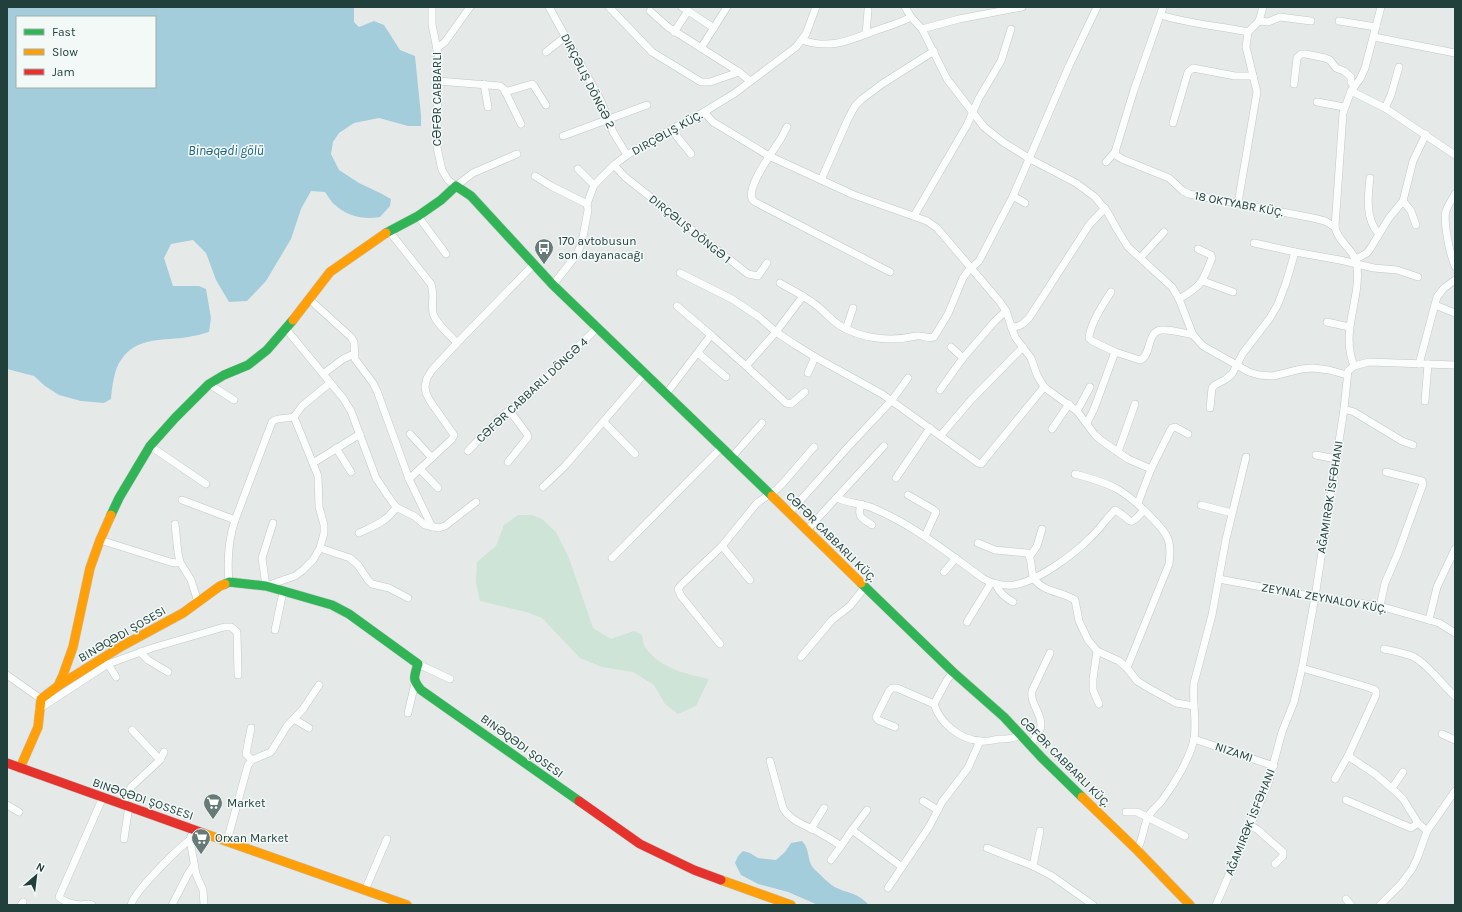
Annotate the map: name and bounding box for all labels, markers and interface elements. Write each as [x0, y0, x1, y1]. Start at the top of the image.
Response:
legend [16, 16, 156, 88]
text: Fast [52, 25, 76, 39]
street label: DIRÇƏLIŞ DÖNGƏ 2 [558, 31, 618, 131]
text: Slow [52, 45, 78, 59]
street label: CƏFƏR CABBARLI [430, 52, 444, 146]
text: Jam [52, 65, 75, 79]
street label: DIRÇƏLIŞ KÜÇ. [629, 108, 705, 158]
water label: Binəqədi gölü [188, 143, 264, 159]
street label: 18 OKTYABR KÜÇ. [1193, 189, 1285, 219]
street label: DIRÇƏLIŞ DÖNGƏ 1 [646, 192, 734, 266]
place label: 170 avtobusun son dayanacağı [558, 234, 644, 262]
bus stop icon: 170 avtobusun son dayanacağı [533, 237, 555, 265]
street label: CƏFƏR CABBARLI DÖNGƏ 4 [473, 334, 591, 445]
street label: AĞAMIRƏK İSFƏHANI [1314, 440, 1346, 554]
street label: CƏFƏR CABBARLI KÜÇ. [783, 489, 879, 585]
street label: ZEYNAL ZEYNALOV KÜÇ. [1260, 580, 1388, 616]
street label: BINƏQƏDI ŞOSESI [76, 603, 168, 665]
street label: BINƏQƏDI ŞOSESI [478, 711, 566, 781]
street label: CƏFƏR CABBARLI KÜÇ. [1017, 714, 1113, 810]
street label: NIZAMI [1213, 739, 1255, 765]
street label: AĞAMIRƏK İSFƏHANI [1222, 767, 1278, 877]
street label: BINƏQƏDI ŞOSSESI [91, 775, 195, 823]
supermarket icon: Market [202, 792, 224, 820]
place label: Market [227, 796, 266, 810]
supermarket icon: Orxan Market [190, 827, 212, 855]
place label: Orxan Market [215, 831, 289, 845]
north arrow [16, 856, 56, 896]
text: N [34, 860, 47, 875]

